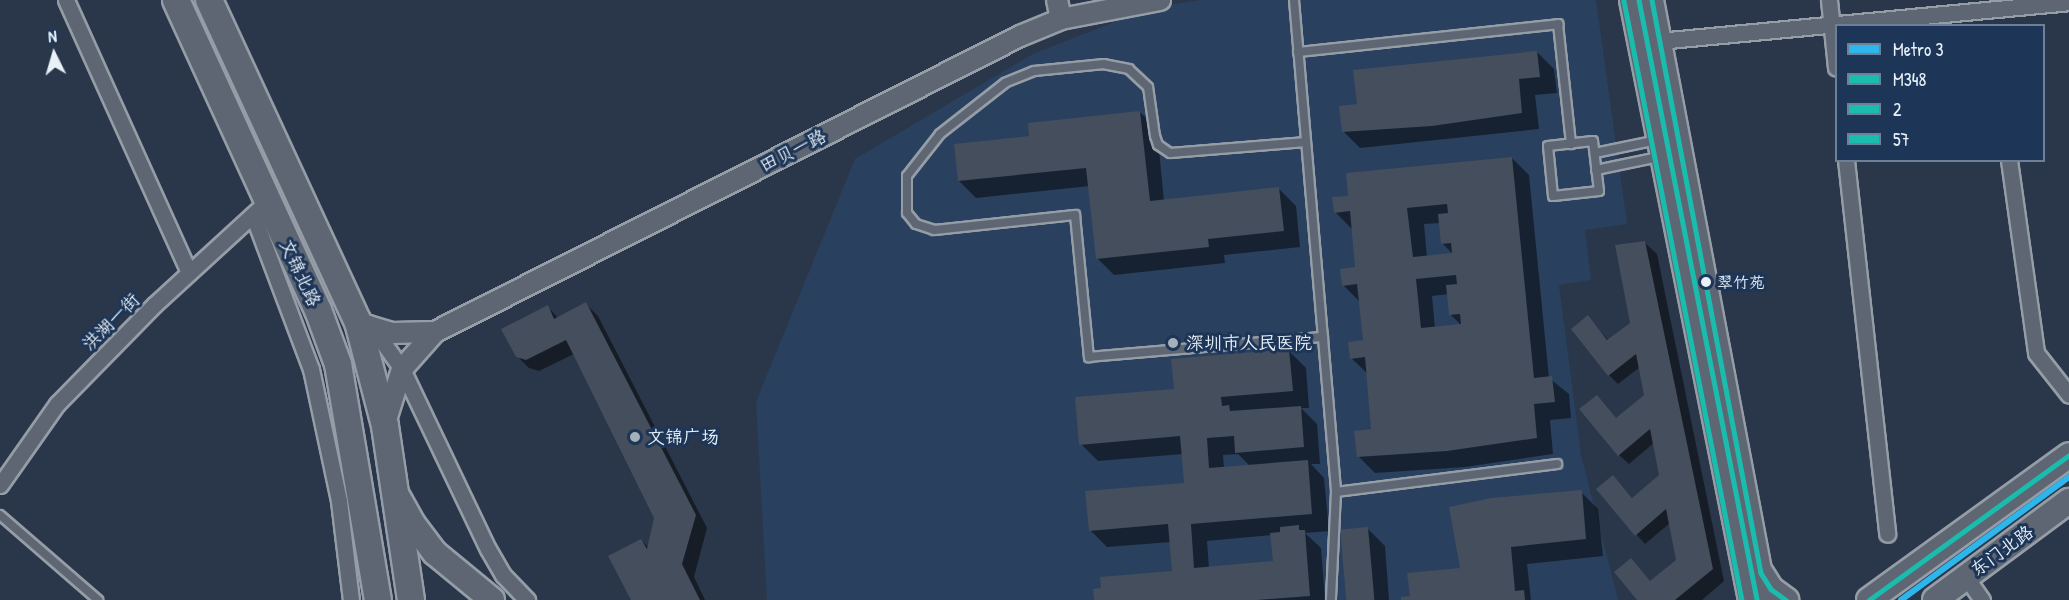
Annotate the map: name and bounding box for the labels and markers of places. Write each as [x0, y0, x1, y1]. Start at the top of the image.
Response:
place label: 翠竹苑 [1717, 272, 1765, 292]
marker: 翠竹苑 [1700, 276, 1712, 288]
place label: 深圳市人民医院 [1186, 332, 1312, 354]
marker: 深圳市人民医院 [1164, 334, 1182, 352]
place label: 文锦广场 [647, 426, 719, 448]
marker: 文锦广场 [628, 430, 642, 444]

